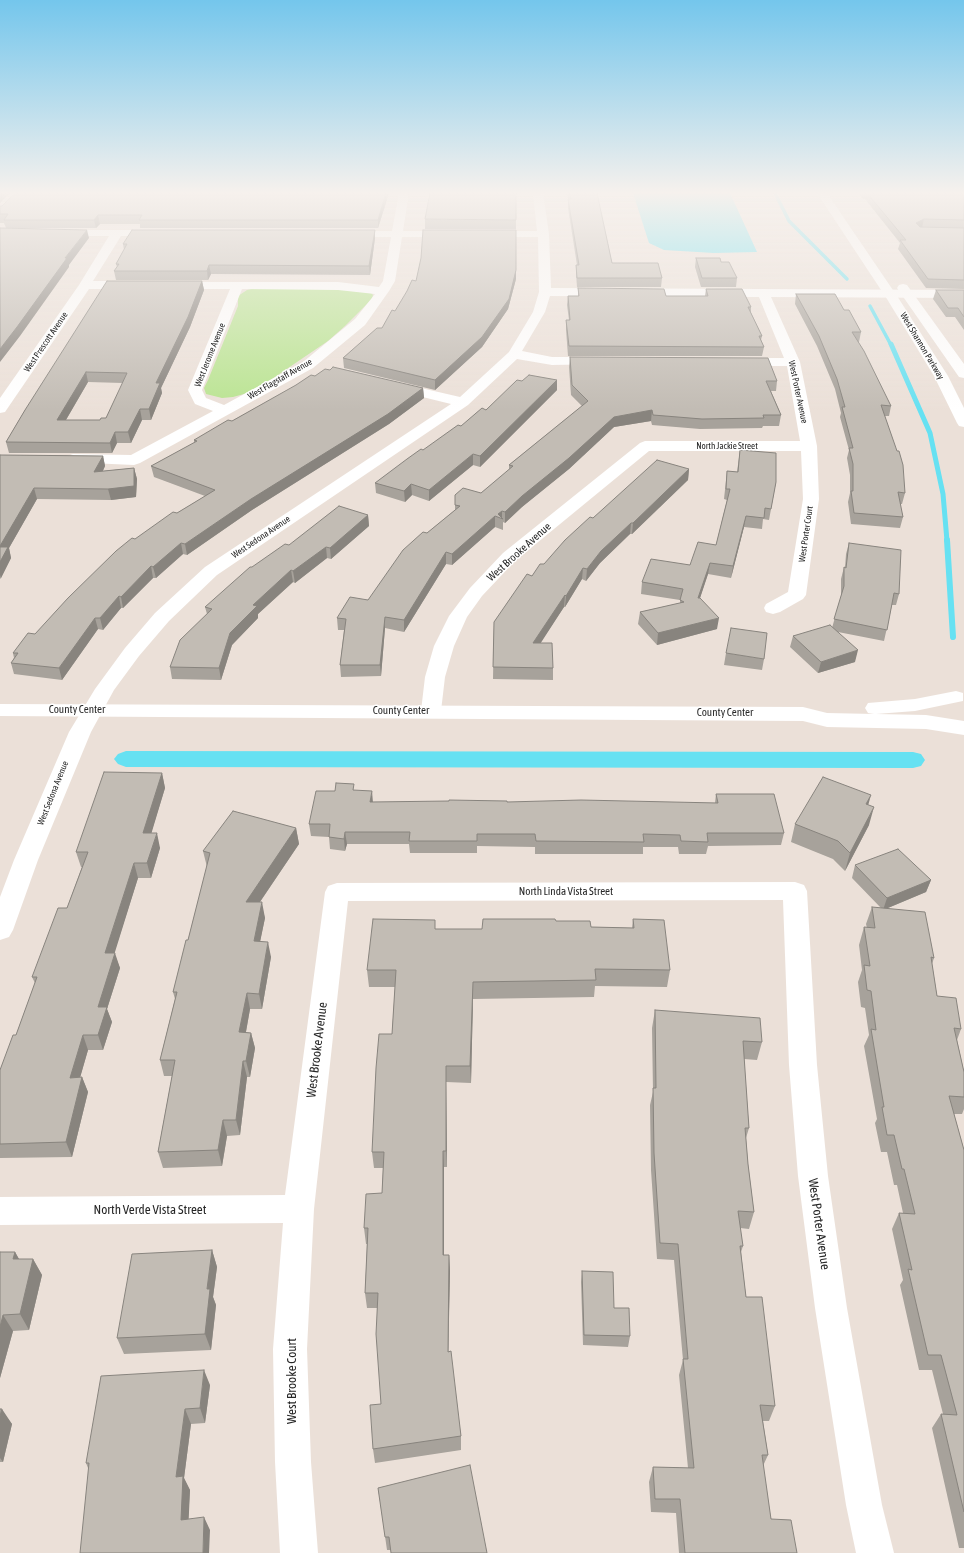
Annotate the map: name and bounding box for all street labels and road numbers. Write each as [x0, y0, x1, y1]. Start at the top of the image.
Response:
street label: West Prescott Avenue [22, 310, 70, 374]
street label: West Shannon Parkway [898, 310, 946, 382]
street label: West Jerome Avenue [192, 321, 228, 389]
street label: West Flagstaff Avenue [246, 356, 314, 402]
street label: West Porter Avenue [786, 360, 810, 424]
street label: North Jackie Street [696, 441, 758, 451]
street label: West Porter Court [797, 505, 815, 563]
street label: West Sedona Avenue [230, 513, 292, 561]
street label: West Brooke Avenue [484, 520, 554, 584]
street label: County Center [49, 703, 105, 717]
street label: County Center [373, 704, 429, 718]
street label: County Center [697, 706, 753, 720]
street label: West Sedona Avenue [35, 759, 71, 827]
street label: North Linda Vista Street [519, 885, 613, 899]
street label: West Brooke Avenue [303, 1001, 331, 1099]
street label: West Porter Avenue [805, 1177, 833, 1271]
street label: North Verde Vista Street [94, 1202, 206, 1218]
street label: West Brooke Court [284, 1338, 300, 1424]

